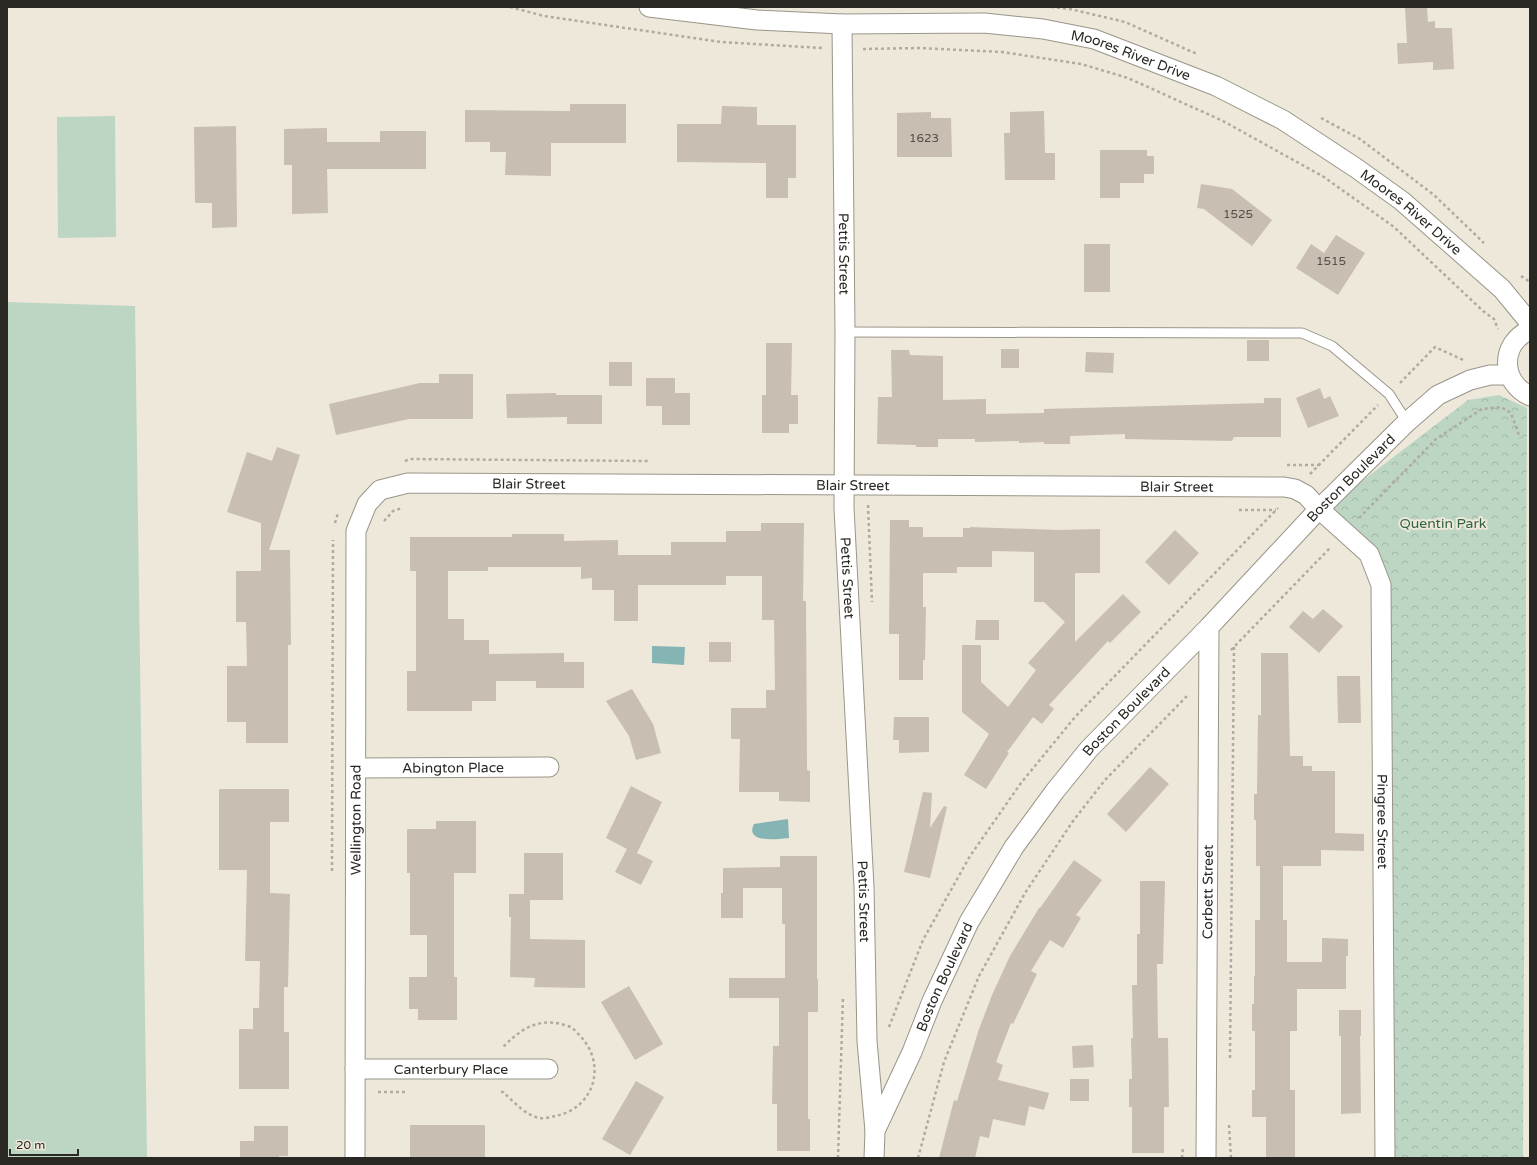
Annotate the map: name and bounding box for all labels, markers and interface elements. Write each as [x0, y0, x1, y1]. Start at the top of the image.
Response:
street label: Moores River Drive [1070, 26, 1193, 84]
house number: 1623 [909, 131, 939, 145]
street label: Moores River Drive [1357, 165, 1466, 258]
house number: 1525 [1223, 207, 1253, 221]
street label: Pettis Street [835, 213, 853, 296]
house number: 1515 [1316, 254, 1346, 268]
street label: Boston Boulevard [1303, 430, 1399, 526]
street label: Blair Street [492, 475, 566, 492]
street label: Blair Street [816, 476, 890, 494]
street label: Blair Street [1140, 478, 1214, 495]
park label: Quentin Park [1400, 515, 1487, 532]
street label: Pettis Street [837, 537, 858, 620]
street label: Boston Boulevard [1078, 663, 1173, 759]
street label: Abington Place [402, 759, 504, 776]
street label: Wellington Road [347, 765, 364, 875]
street label: Pingree Street [1374, 774, 1391, 870]
street label: Corbett Street [1199, 844, 1216, 939]
street label: Pettis Street [854, 860, 874, 943]
street label: Boston Boulevard [912, 920, 976, 1034]
street label: Canterbury Place [394, 1061, 508, 1078]
scale bar [10, 1131, 78, 1157]
text: 20 m [16, 1138, 45, 1152]

